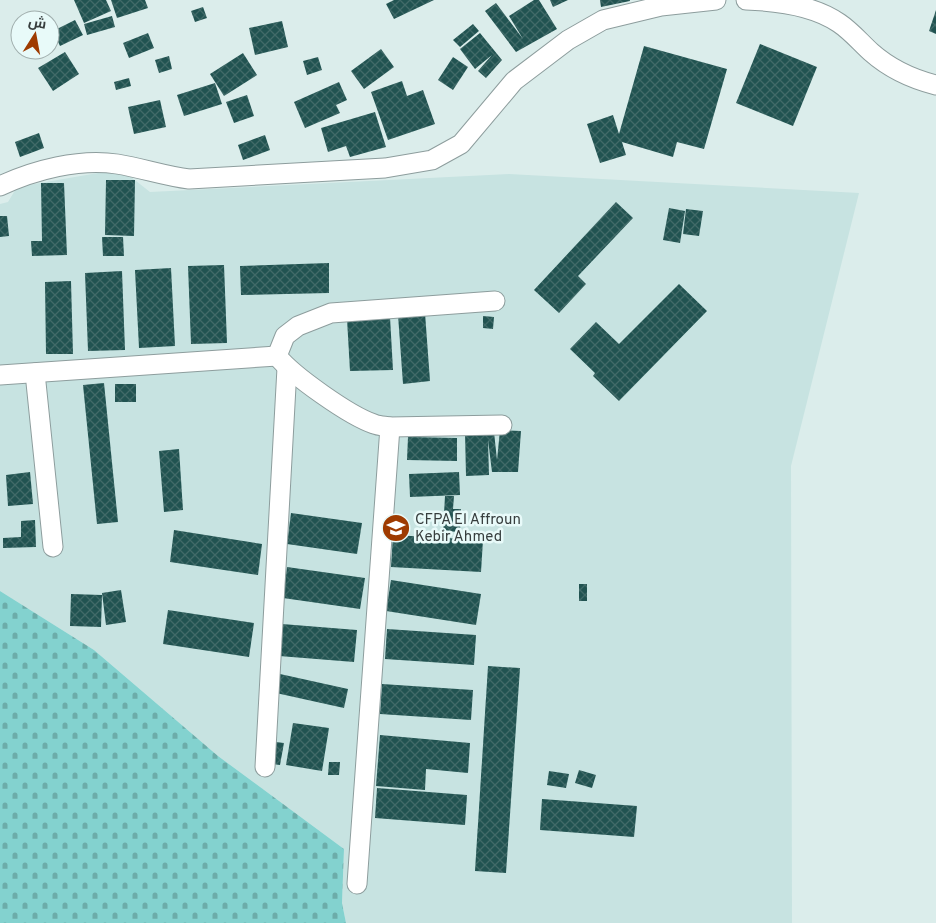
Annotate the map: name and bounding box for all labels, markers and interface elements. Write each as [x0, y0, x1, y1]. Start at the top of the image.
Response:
north arrow [10, 10, 60, 60]
text: ش [27, 13, 48, 34]
place label: CFPA El Affroun Kebir Ahmed [415, 511, 521, 547]
school or university icon: CFPA El Affroun Kebir Ahmed [381, 513, 411, 543]

